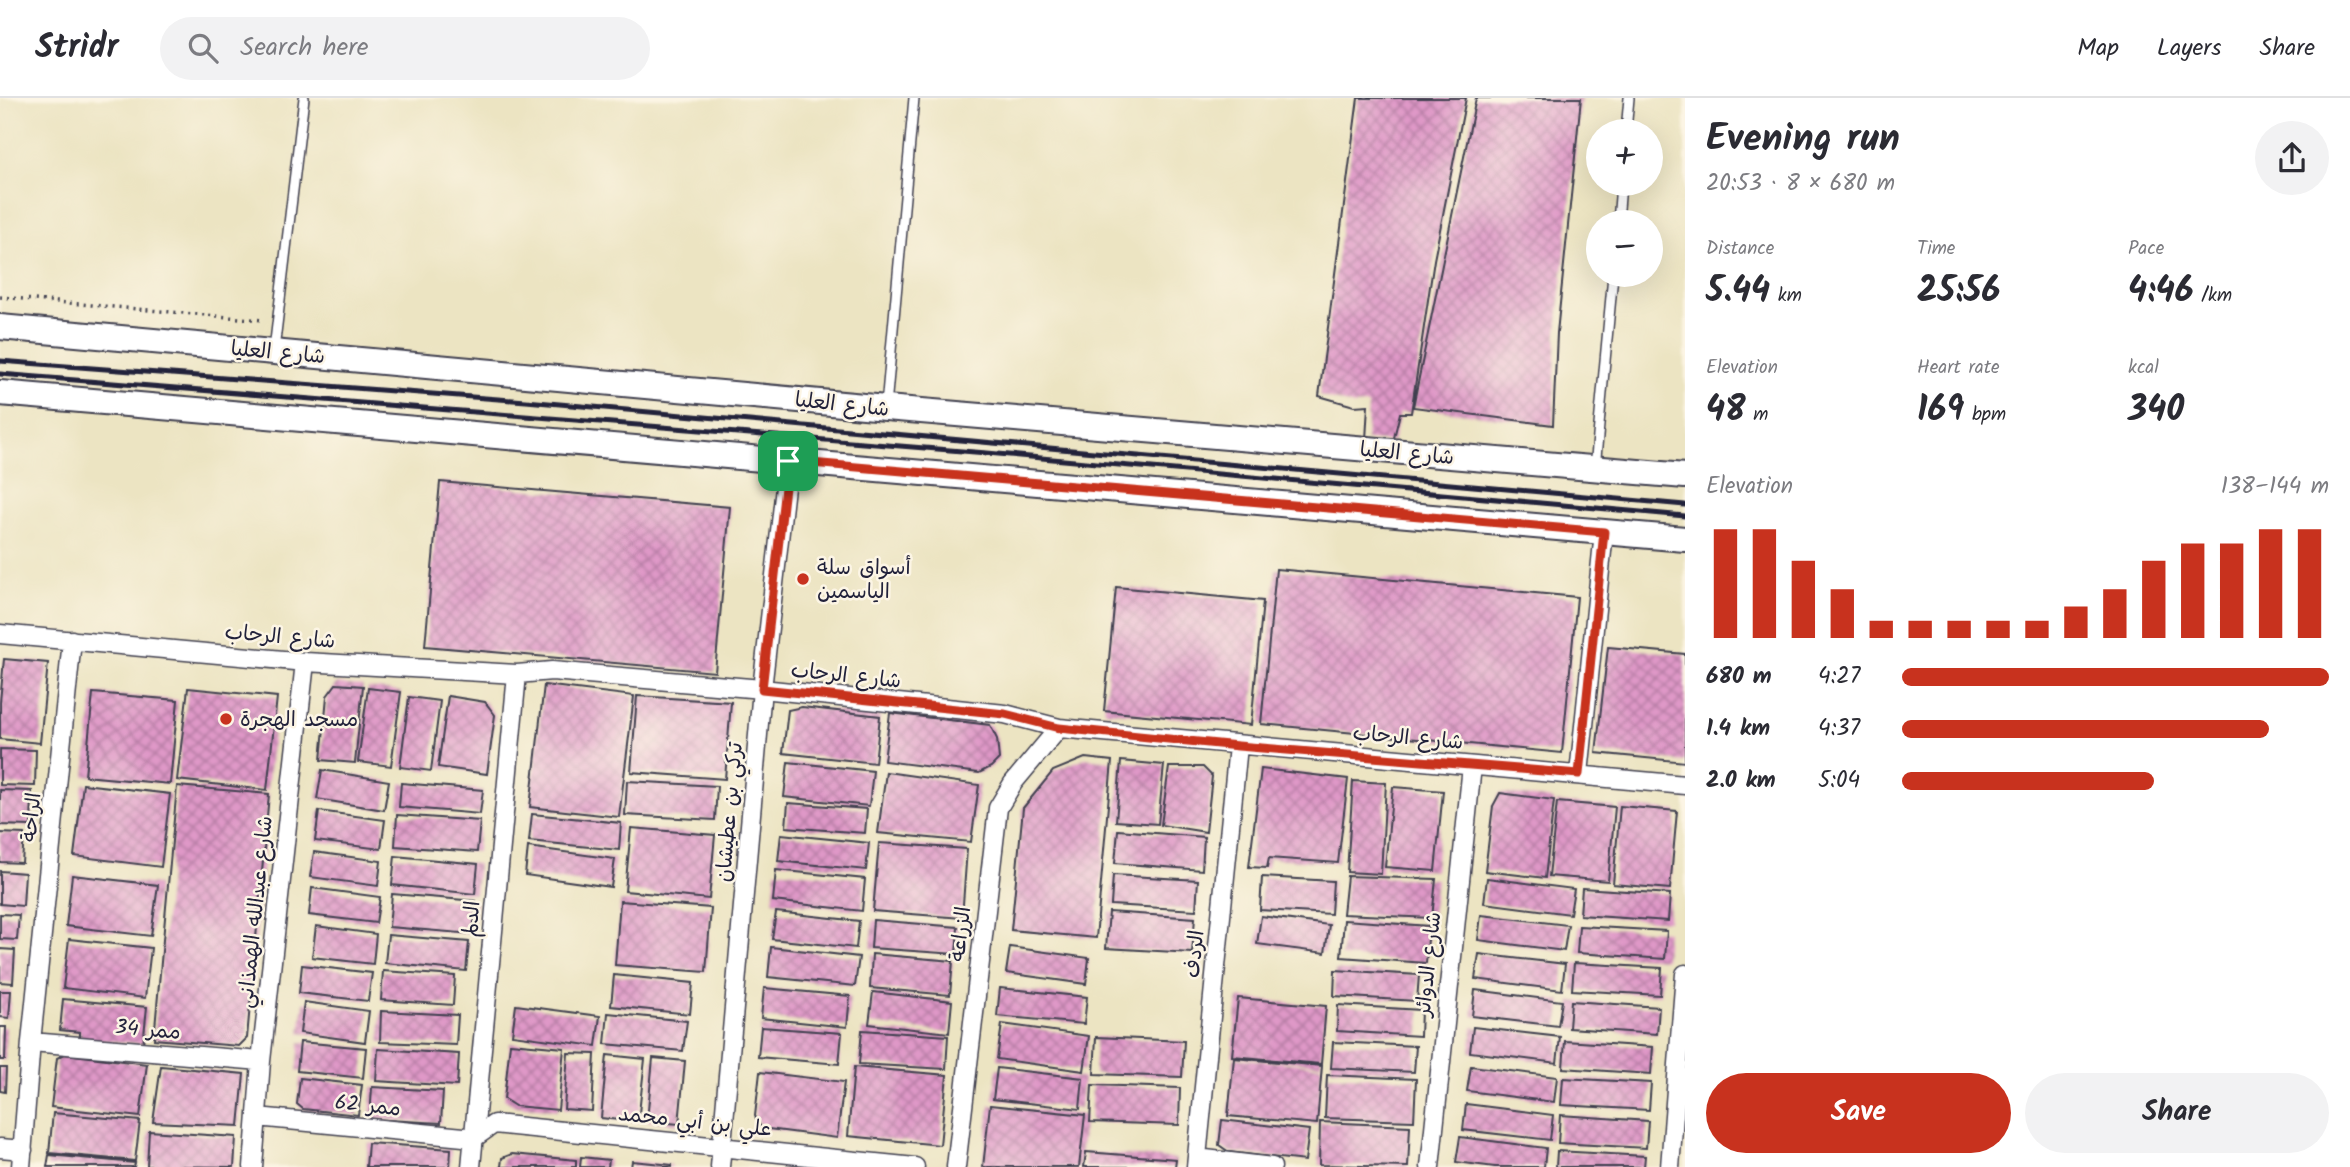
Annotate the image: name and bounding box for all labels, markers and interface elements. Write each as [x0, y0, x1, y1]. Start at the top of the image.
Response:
search box [160, 17, 650, 80]
text: Stridr [35, 22, 118, 75]
text: Search here [240, 27, 369, 69]
icon: search [184, 29, 222, 67]
text: Map [2077, 29, 2119, 68]
text: Layers [2157, 29, 2221, 68]
text: Share [2259, 29, 2315, 68]
text: Evening run [1706, 110, 1900, 170]
map controls [1586, 119, 1663, 287]
button: + [1586, 119, 1663, 196]
button: share [2255, 121, 2329, 195]
text: 20:53 · 8 × 680 m [1706, 166, 1895, 202]
button: − [1586, 210, 1663, 287]
text: Distance [1706, 234, 1774, 264]
text: Time [1917, 234, 1955, 264]
text: Pace [2128, 234, 2164, 264]
text: 5.44 [1706, 264, 1770, 320]
text: 25:56 [1917, 264, 2000, 320]
text: 4:46 [2128, 264, 2194, 320]
text: km [1770, 281, 1802, 311]
text: /km [2194, 281, 2232, 311]
street label: شارع العليا [229, 333, 326, 374]
text: Elevation [1706, 353, 1778, 383]
text: Heart rate [1917, 353, 2000, 383]
text: kcal [2128, 353, 2159, 383]
text: 48 [1706, 383, 1746, 439]
text: 169 [1917, 383, 1964, 439]
text: 340 [2128, 383, 2184, 439]
street label: شارع العليا [793, 384, 891, 427]
text: m [1746, 400, 1768, 430]
text: bpm [1964, 400, 2006, 430]
pin [758, 431, 818, 491]
street label: شارع العليا [1358, 434, 1455, 475]
icon: arrive [769, 442, 807, 480]
text: Elevation [1706, 469, 1793, 505]
text: 138–144 m [2221, 469, 2329, 505]
place label: أسواق سلة الياسمين [817, 552, 911, 609]
marker: أسواق سلة الياسمين [795, 571, 811, 587]
street label: شارع الرحاب [223, 616, 337, 659]
street label: شارع الرحاب [789, 654, 903, 699]
text: 680 m [1706, 659, 1772, 695]
text: 4:27 [1818, 659, 1860, 695]
place label: مسجد الهجرة [240, 704, 358, 737]
marker: مسجد الهجرة [218, 711, 234, 727]
text: 1.4 km [1706, 711, 1770, 747]
text: 4:37 [1818, 711, 1860, 747]
street label: شارع الرحاب [1351, 717, 1465, 760]
street label: تركي بن عطيشان [708, 740, 754, 884]
text: 2.0 km [1706, 763, 1776, 799]
text: 5:04 [1818, 763, 1860, 799]
street label: الراحة [13, 791, 52, 844]
street label: شارع عبدالله الهمذاني [230, 814, 284, 1010]
street label: الدلم [454, 899, 491, 939]
street label: الزراعة [942, 905, 981, 964]
street label: شارع الدوائر [1407, 910, 1451, 1020]
street label: الردف [1177, 929, 1214, 980]
street label: ممر 34 [114, 1011, 182, 1050]
button: Save [1706, 1073, 2011, 1153]
button: Share [2025, 1073, 2329, 1153]
street label: ممر 62 [333, 1087, 403, 1126]
street label: علي بن أبي محمد [616, 1098, 773, 1148]

